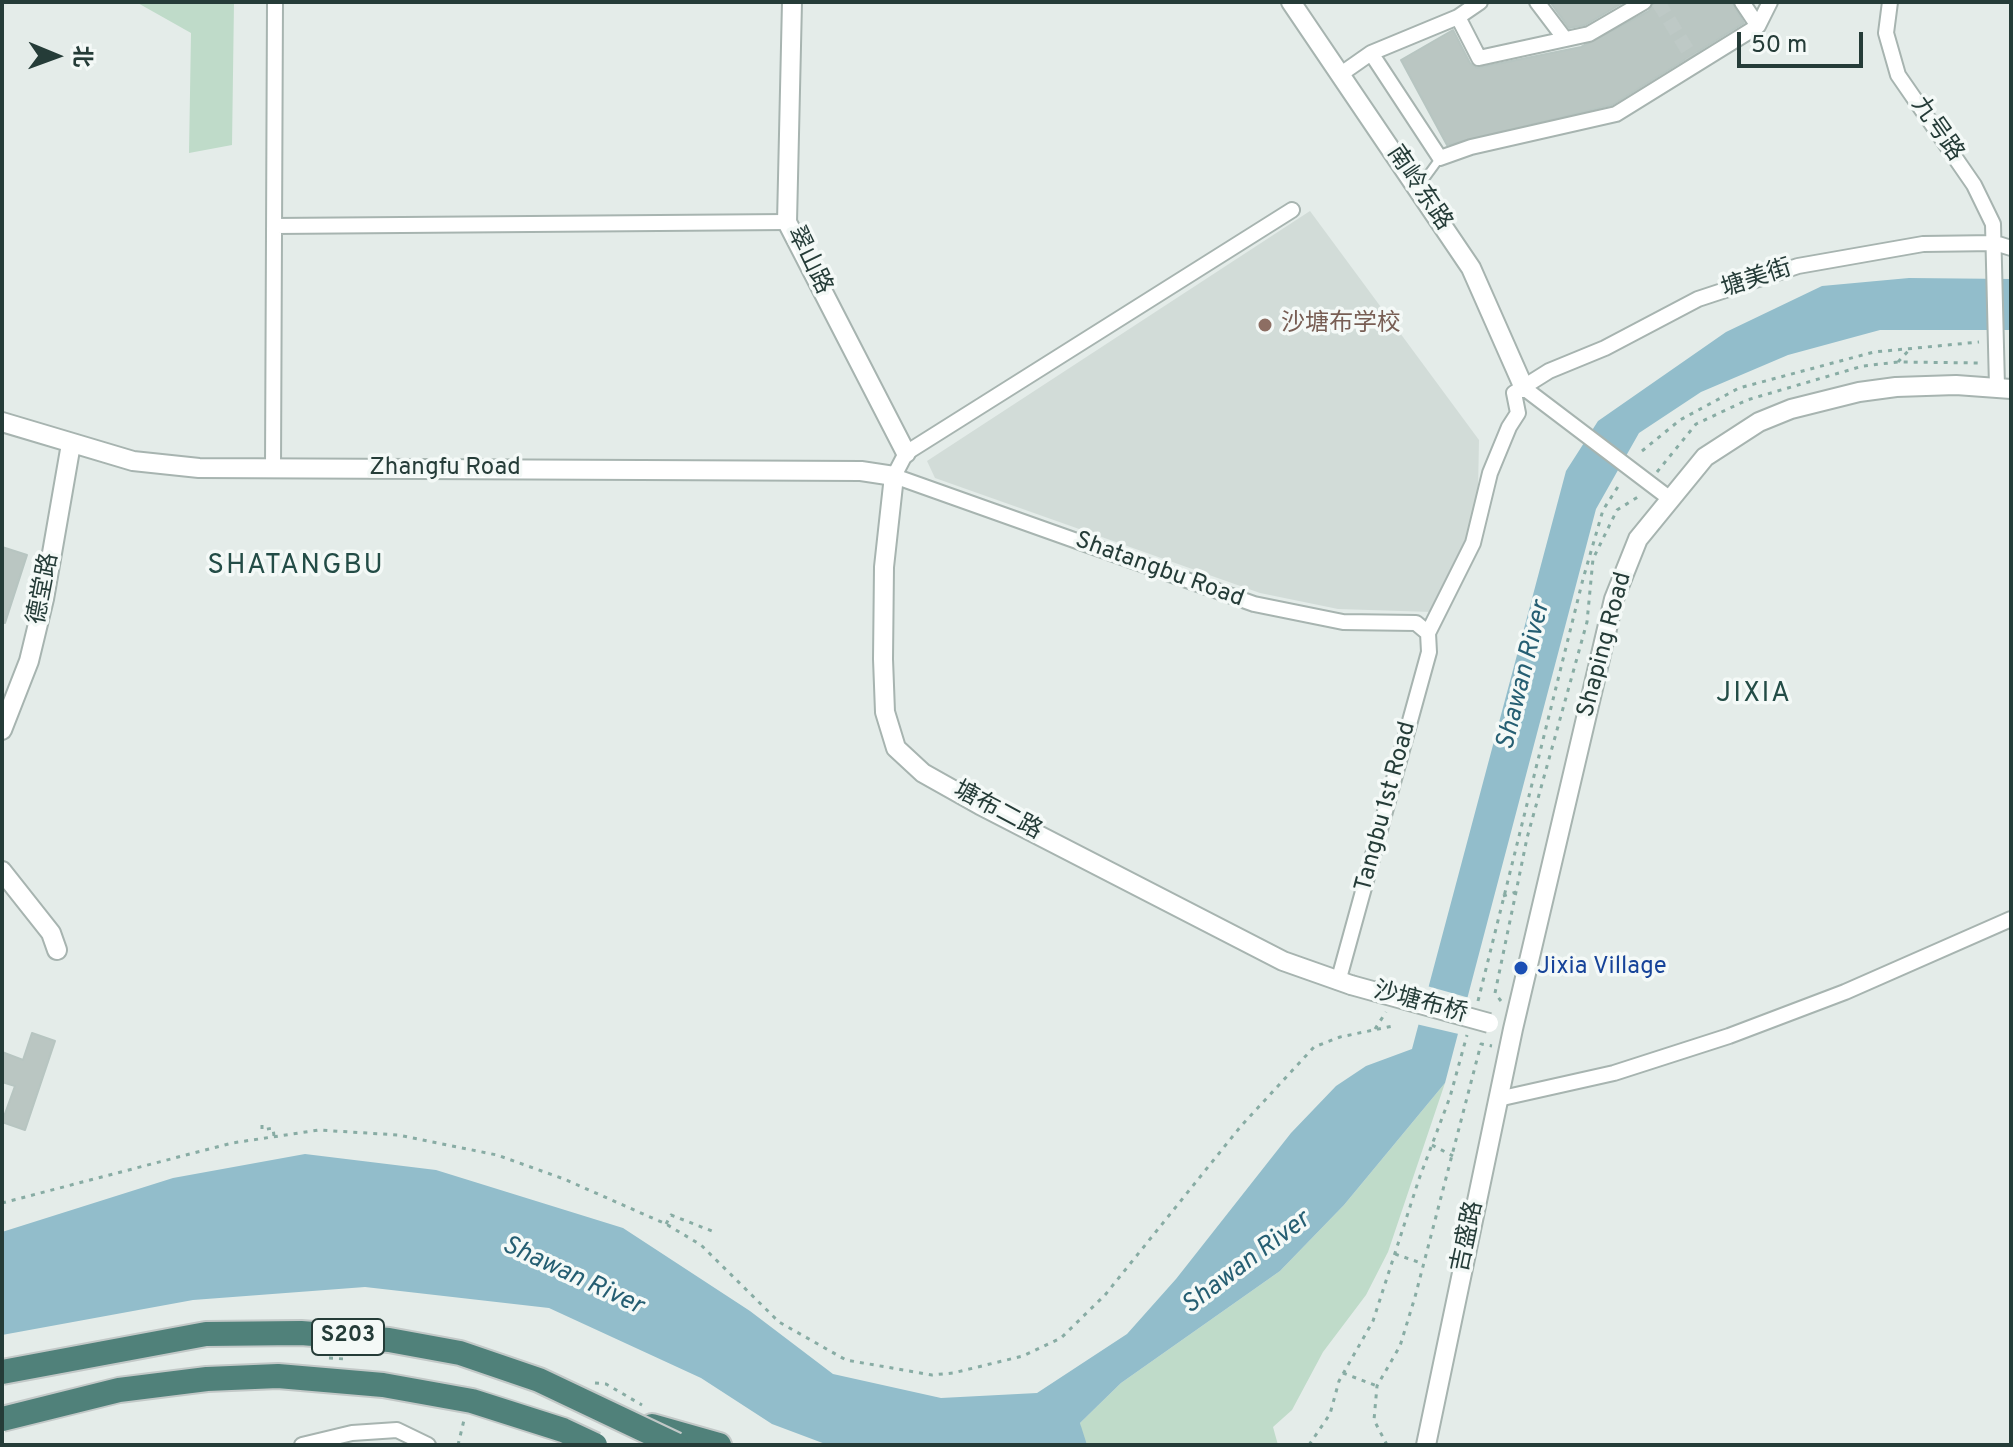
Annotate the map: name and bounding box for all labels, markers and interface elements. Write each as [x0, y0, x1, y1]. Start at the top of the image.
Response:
north arrow [16, 16, 96, 96]
scale bar [1741, 16, 1867, 66]
text: 50 m [1751, 31, 1807, 61]
text: 北 [67, 45, 94, 68]
street label: 九号路 [1904, 92, 1968, 168]
street label: 南岭东路 [1379, 141, 1457, 237]
street label: 翠山路 [779, 222, 837, 300]
street label: 塘美街 [1718, 255, 1796, 305]
place label: 沙塘布学校 [1281, 311, 1401, 339]
marker: 沙塘布学校 [1256, 316, 1274, 334]
street label: Zhangfu Road [369, 455, 521, 483]
street label: Shatangbu Road [1071, 527, 1247, 615]
district label: SHATANGBU [207, 550, 385, 584]
street label: 德堂路 [24, 551, 66, 627]
street label: Shaping Road [1573, 569, 1639, 721]
water label: Shawan River [1491, 598, 1559, 754]
district label: JIXIA [1716, 678, 1792, 712]
street label: Tangbu 1st Road [1350, 719, 1424, 895]
street label: 塘布二路 [948, 777, 1046, 847]
place label: Jixia Village [1537, 954, 1667, 982]
marker: Jixia Village [1512, 959, 1530, 977]
street label: 沙塘布桥 [1370, 978, 1470, 1030]
street label: 吉盛路 [1447, 1199, 1491, 1275]
water label: Shawan River [1177, 1206, 1317, 1322]
water label: Shawan River [496, 1231, 648, 1323]
road number: S203 [312, 1319, 384, 1355]

